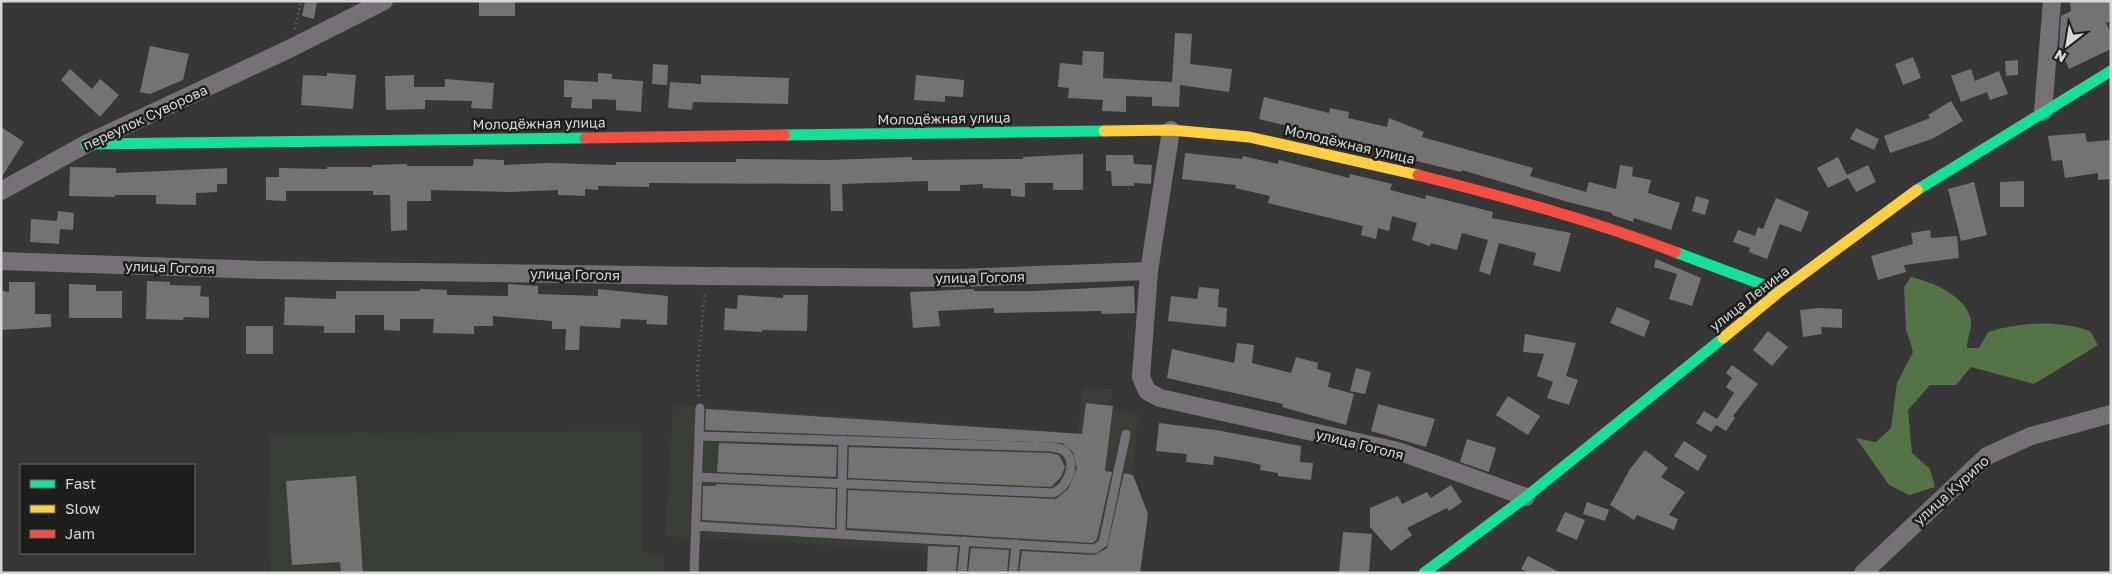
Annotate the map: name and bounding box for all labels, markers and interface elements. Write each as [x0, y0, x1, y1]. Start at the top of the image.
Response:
north arrow [2042, 20, 2092, 70]
text: N [2051, 47, 2069, 67]
street label: переулок Суворова [80, 81, 210, 153]
street label: Молодёжная улица [877, 108, 1011, 128]
street label: Молодёжная улица [472, 113, 606, 133]
street label: Молодёжная улица [1283, 121, 1417, 167]
street label: улица Гоголя [125, 257, 215, 277]
street label: улица Ленина [1706, 262, 1792, 334]
street label: улица Гоголя [530, 265, 620, 283]
street label: улица Гоголя [935, 268, 1025, 286]
street label: улица Гоголя [1314, 425, 1406, 463]
street label: улица Курило [1910, 452, 1992, 528]
legend [20, 464, 195, 554]
text: Fast [65, 474, 96, 492]
text: Slow [65, 499, 100, 517]
text: Jam [65, 524, 95, 542]

